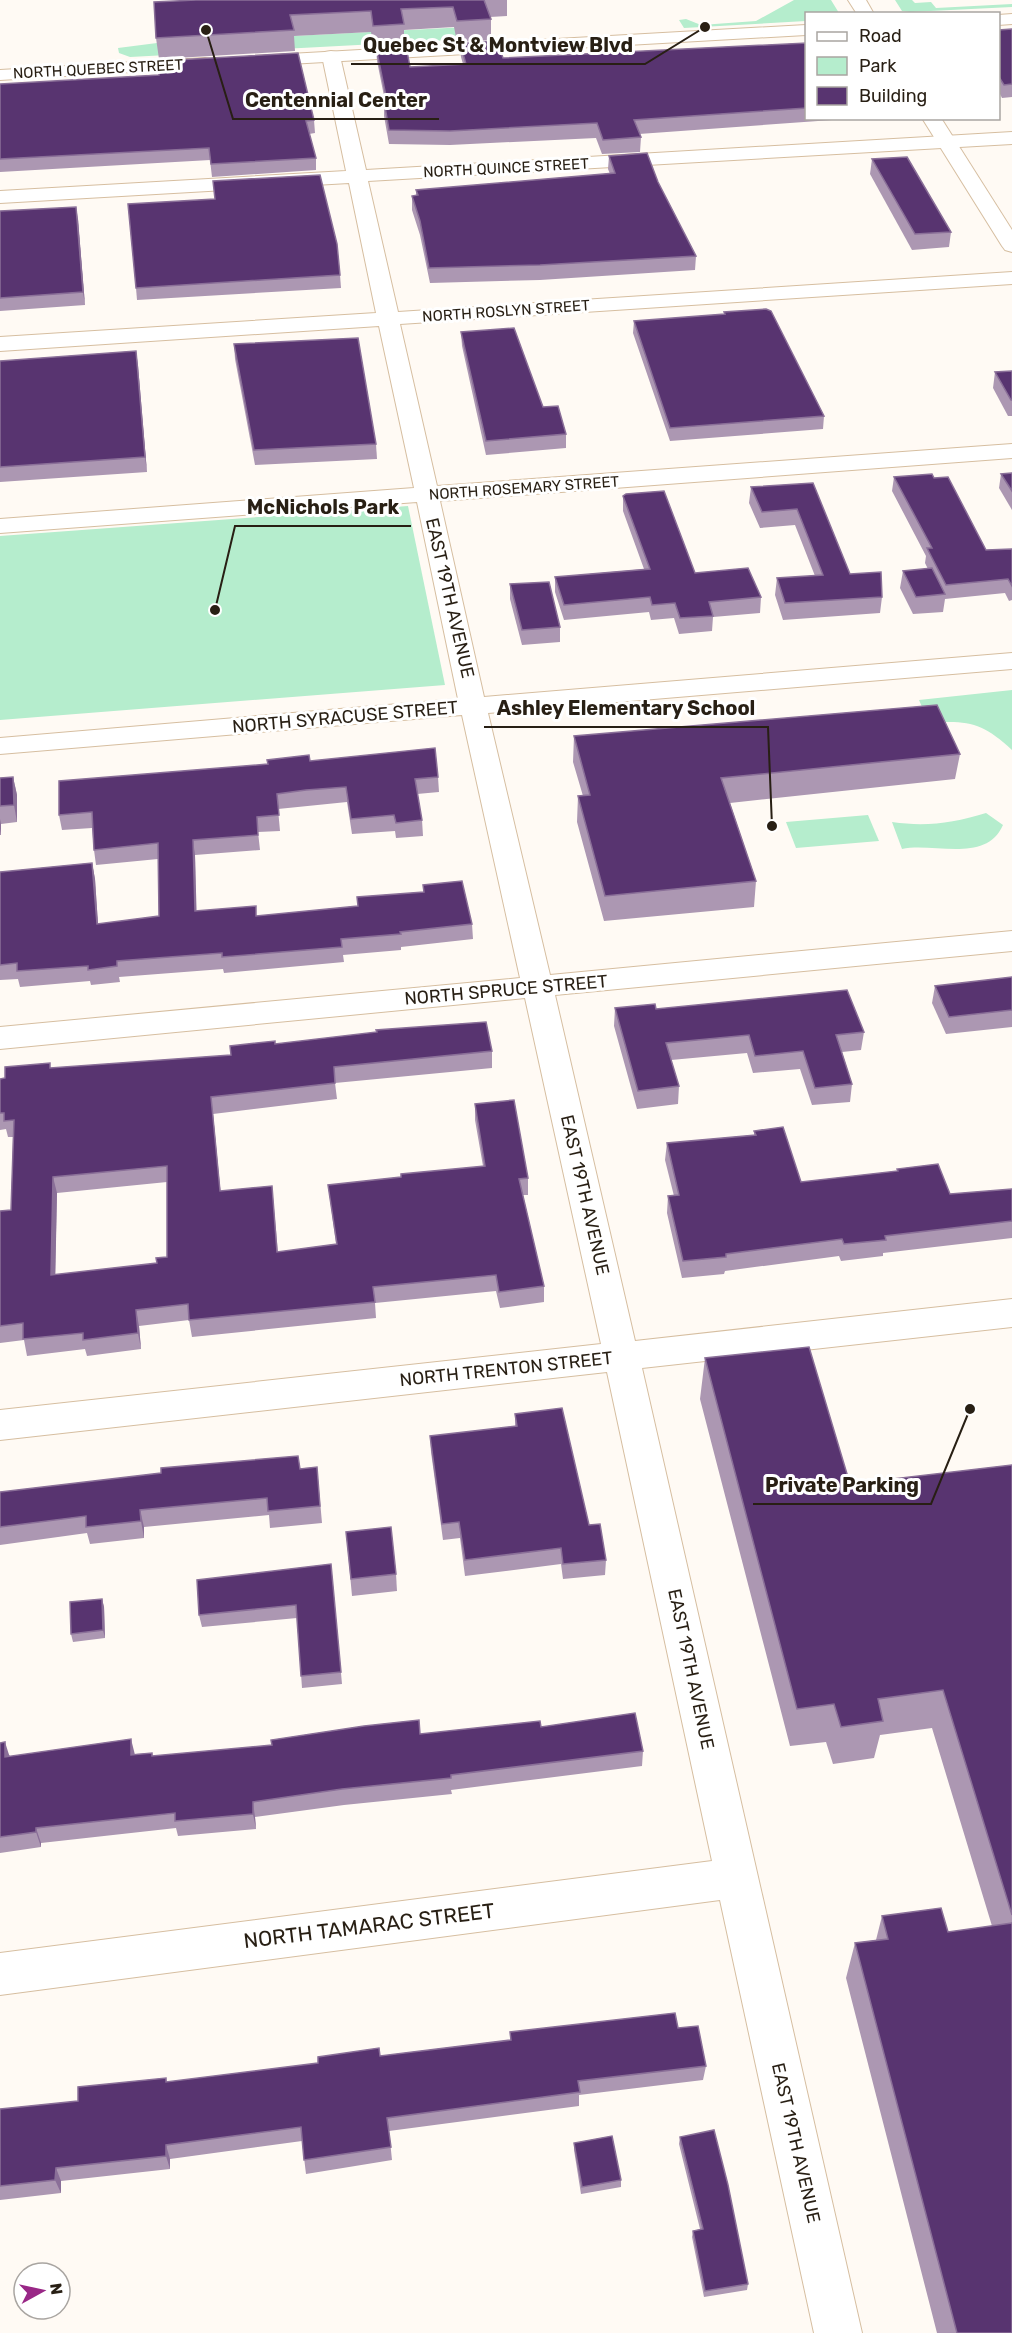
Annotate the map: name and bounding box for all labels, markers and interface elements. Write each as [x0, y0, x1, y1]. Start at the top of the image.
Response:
legend [805, 12, 1000, 120]
text: Road [859, 25, 902, 47]
callout: Quebec St & Montview Blvd [351, 26, 645, 64]
text: Quebec St & Montview Blvd [363, 33, 633, 57]
text: Park [859, 55, 897, 77]
street label: NORTH QUEBEC STREET [12, 56, 184, 82]
callout: Centennial Center [233, 81, 439, 119]
text: Building [859, 85, 927, 107]
text: Centennial Center [245, 88, 427, 112]
street label: NORTH QUINCE STREET [423, 155, 590, 181]
street label: NORTH ROSLYN STREET [422, 296, 591, 326]
street label: NORTH ROSEMARY STREET [428, 472, 620, 504]
callout: McNichols Park [235, 488, 411, 526]
text: McNichols Park [247, 495, 399, 519]
street label: EAST 19TH AVENUE [421, 516, 479, 680]
callout: Ashley Elementary School [484, 689, 768, 727]
street label: NORTH SYRACUSE STREET [231, 696, 459, 738]
text: Ashley Elementary School [497, 696, 755, 720]
street label: NORTH SPRUCE STREET [403, 970, 609, 1010]
street label: EAST 19TH AVENUE [556, 1113, 614, 1277]
street label: NORTH TRENTON STREET [398, 1347, 614, 1391]
callout: Private Parking [753, 1466, 931, 1504]
text: Private Parking [765, 1473, 919, 1497]
street label: EAST 19TH AVENUE [663, 1587, 719, 1751]
street label: NORTH TAMARAC STREET [242, 1898, 496, 1953]
street label: EAST 19TH AVENUE [767, 2061, 825, 2225]
north arrow [12, 2261, 72, 2321]
text: N [46, 2282, 67, 2296]

